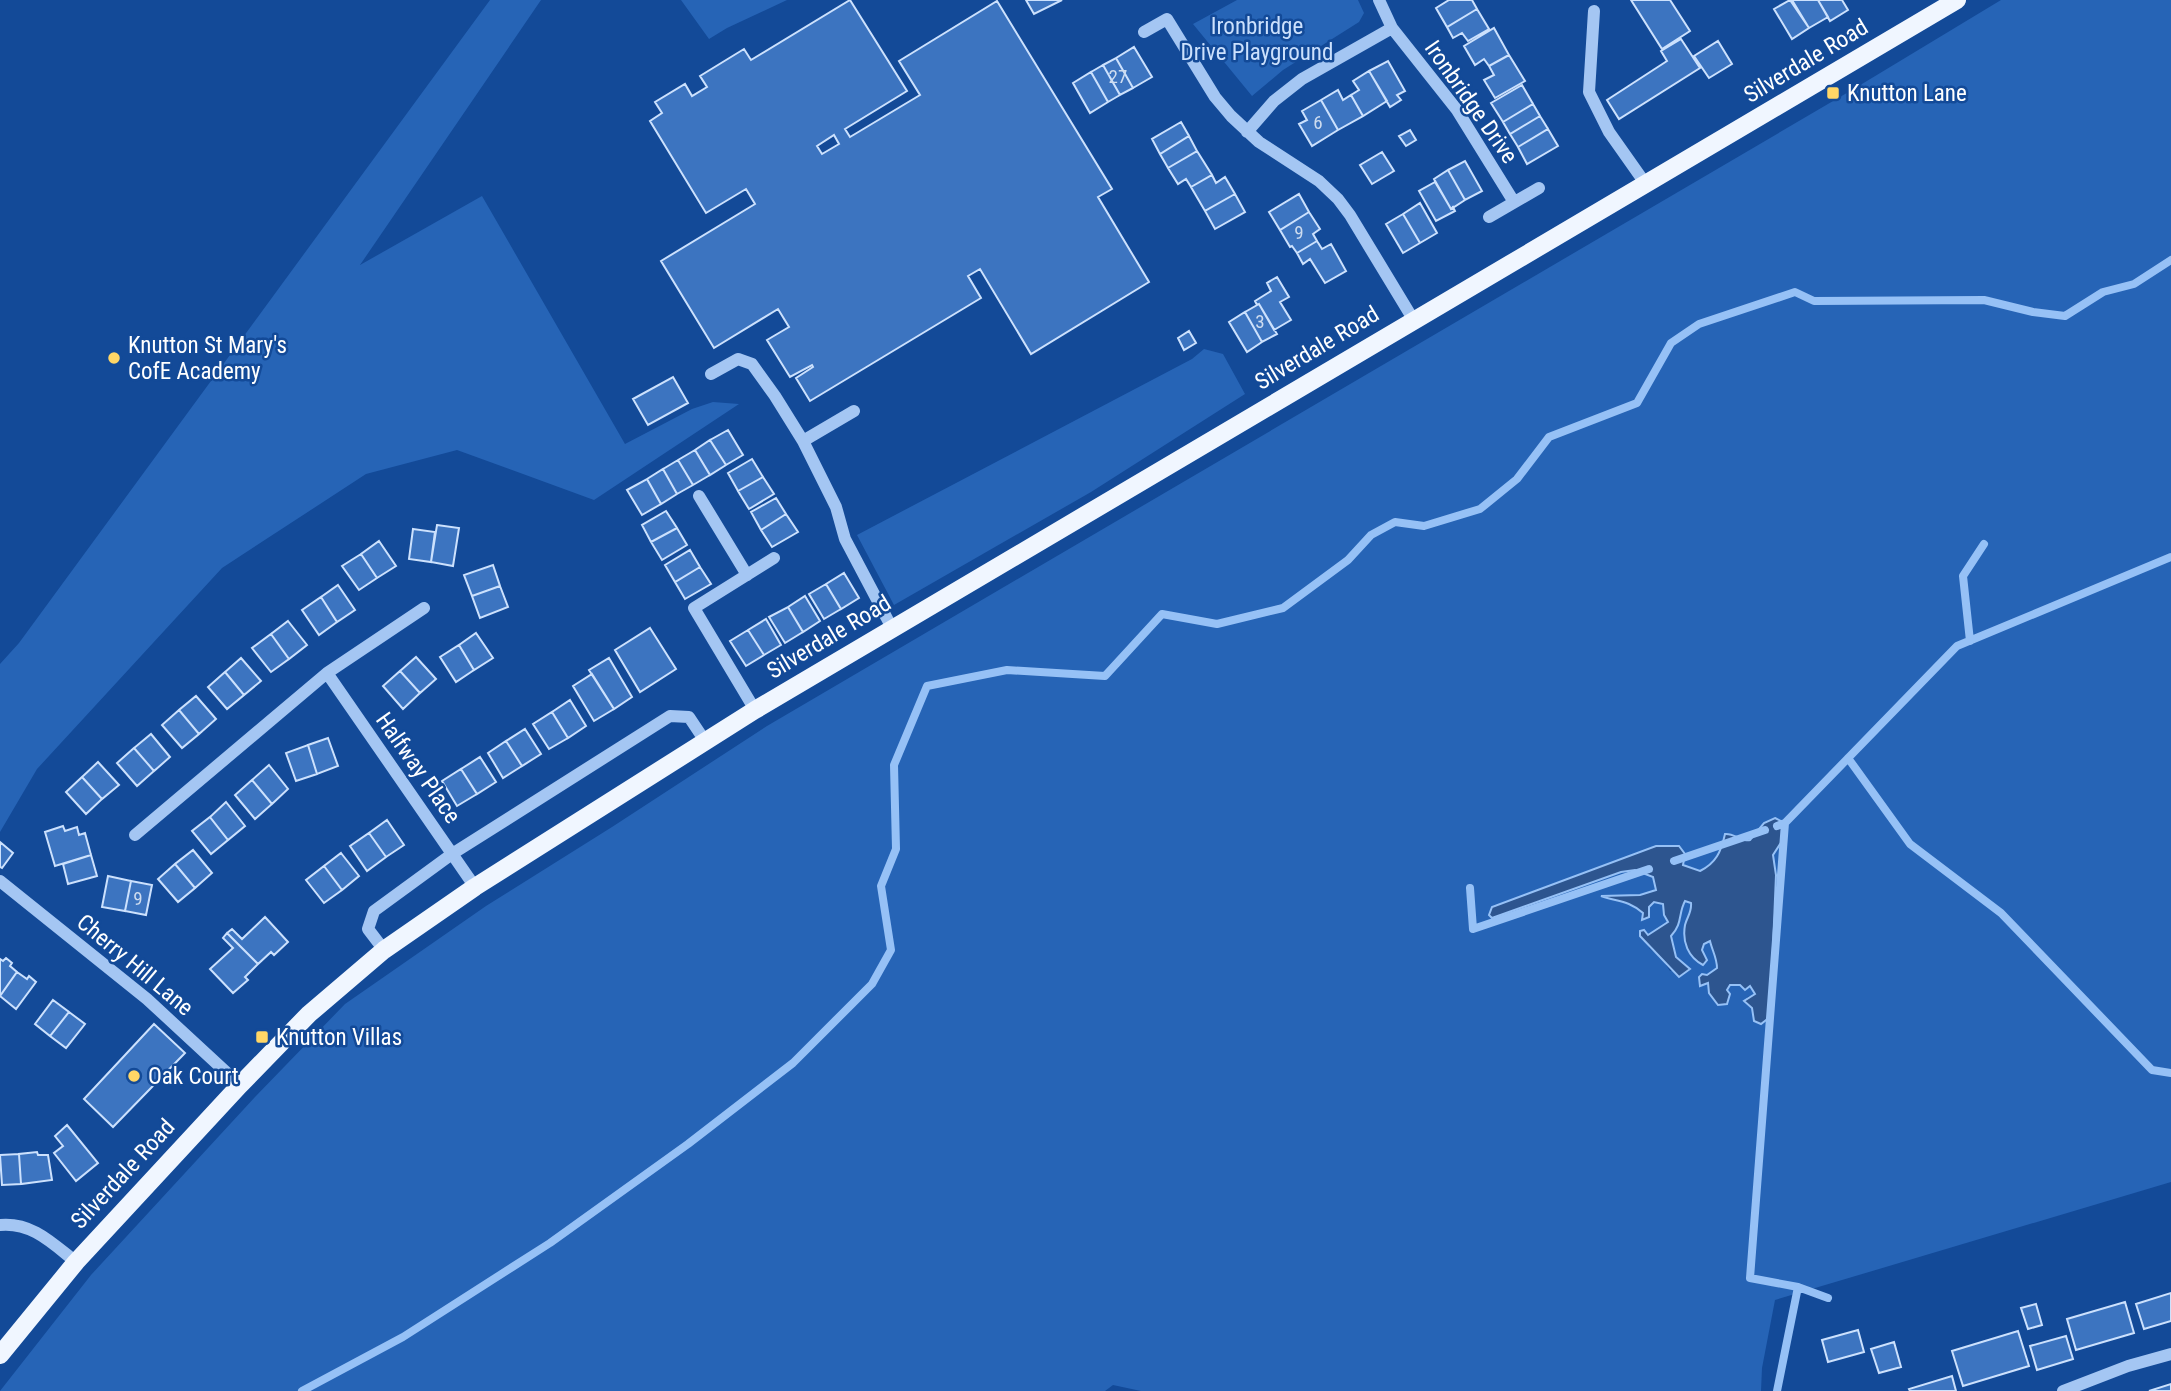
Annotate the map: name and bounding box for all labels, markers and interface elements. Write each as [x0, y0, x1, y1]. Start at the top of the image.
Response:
park label: Ironbridge Drive Playground [1181, 13, 1333, 66]
street label: Silverdale Road [1739, 13, 1873, 109]
street label: Ironbridge Drive [1419, 35, 1523, 169]
house number: 27 [1109, 65, 1127, 88]
place label: Knutton Lane [1847, 80, 1967, 107]
marker: Knutton Lane [1825, 85, 1841, 101]
house number: 6 [1313, 111, 1323, 134]
house number: 9 [1294, 221, 1304, 244]
street label: Silverdale Road [1250, 300, 1384, 396]
house number: 3 [1255, 310, 1265, 333]
place label: Knutton St Mary's CofE Academy [128, 332, 287, 385]
marker: Knutton St Mary's CofE Academy [106, 350, 122, 366]
street label: Silverdale Road [762, 589, 896, 685]
street label: Halfway Place [370, 707, 466, 829]
house number: 9 [133, 887, 143, 910]
street label: Cherry Hill Lane [71, 909, 199, 1021]
place label: Knutton Villas [276, 1024, 402, 1051]
marker: Knutton Villas [254, 1029, 270, 1045]
place label: Oak Court [148, 1063, 239, 1090]
marker: Oak Court [126, 1068, 142, 1084]
street label: Silverdale Road [65, 1114, 181, 1234]

